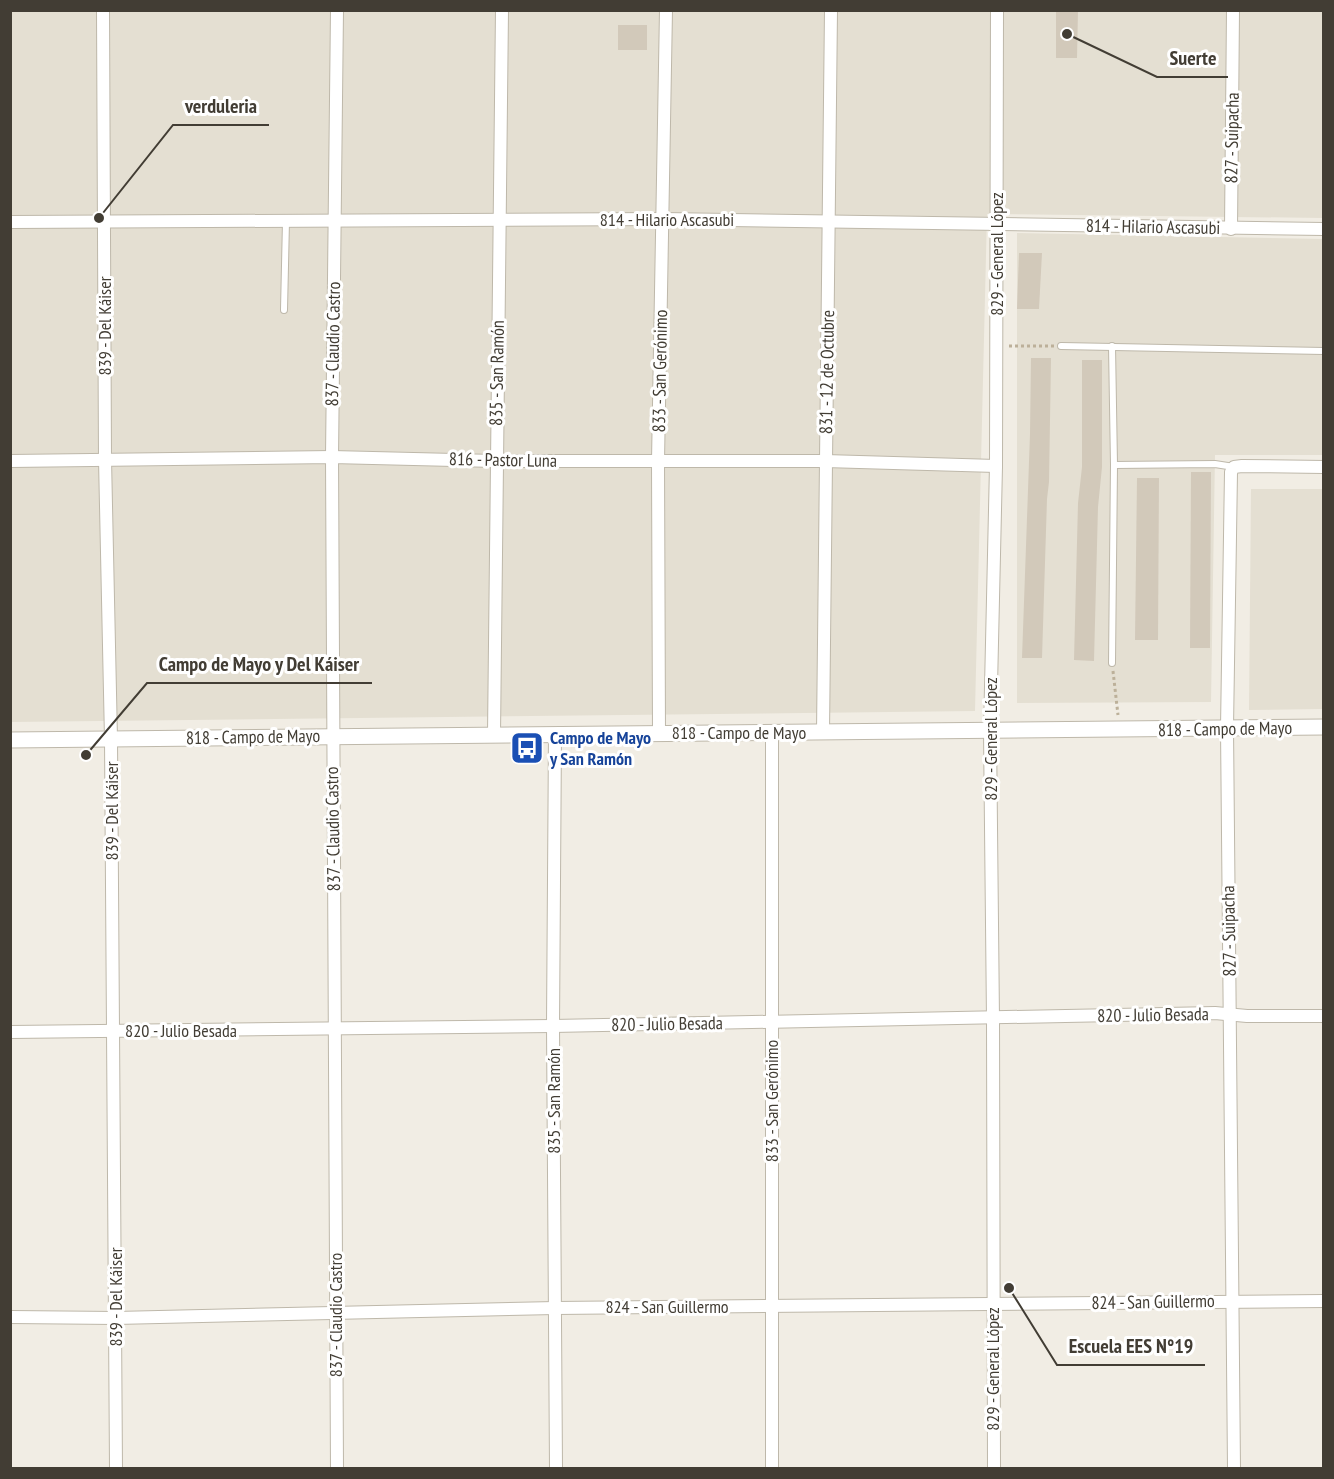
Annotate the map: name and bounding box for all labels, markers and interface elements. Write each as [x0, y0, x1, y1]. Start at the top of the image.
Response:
callout: Suerte [1157, 39, 1228, 77]
text: Suerte [1170, 45, 1217, 71]
callout: verduleria [173, 87, 269, 125]
street label: 827 - Suipacha [1219, 92, 1244, 184]
text: verduleria [184, 93, 257, 119]
street label: 829 - General López [985, 192, 1008, 316]
street label: 814 - Hilario Ascasubi [600, 208, 734, 231]
street label: 814 - Hilario Ascasubi [1086, 214, 1220, 239]
street label: 839 - Del Káiser [93, 276, 116, 376]
street label: 837 - Claudio Castro [320, 281, 345, 407]
street label: 833 - San Gerónimo [647, 309, 672, 433]
street label: 831 - 12 de Octubre [814, 310, 839, 434]
street label: 835 - San Ramón [484, 320, 509, 426]
street label: 816 - Pastor Luna [449, 447, 557, 472]
callout: Campo de Mayo y Del Káiser [147, 645, 372, 683]
text: Campo de Mayo y Del Káiser [159, 651, 359, 677]
street label: 829 - General López [979, 677, 1002, 801]
street label: 818 - Campo de Mayo [1158, 716, 1293, 741]
street label: 818 - Campo de Mayo [672, 721, 806, 744]
street label: 818 - Campo de Mayo [186, 724, 321, 749]
place label: Campo de Mayo y San Ramón [549, 726, 651, 770]
bus stop icon: Campo de Mayo y San Ramón [509, 730, 545, 766]
street label: 839 - Del Káiser [100, 761, 123, 861]
street label: 837 - Claudio Castro [320, 766, 345, 892]
street label: 827 - Suipacha [1216, 885, 1241, 977]
street label: 820 - Julio Besada [1097, 1002, 1209, 1027]
street label: 820 - Julio Besada [611, 1011, 723, 1036]
street label: 820 - Julio Besada [125, 1019, 237, 1042]
street label: 833 - San Gerónimo [760, 1039, 783, 1162]
street label: 835 - San Ramón [542, 1048, 565, 1154]
street label: 839 - Del Káiser [104, 1247, 127, 1347]
street label: 837 - Claudio Castro [324, 1252, 347, 1377]
street label: 824 - San Guillermo [1091, 1289, 1215, 1314]
street label: 824 - San Guillermo [605, 1295, 729, 1318]
street label: 829 - General López [981, 1307, 1004, 1431]
callout: Escuela EES N°19 [1057, 1327, 1205, 1365]
text: Escuela EES N°19 [1069, 1333, 1193, 1359]

